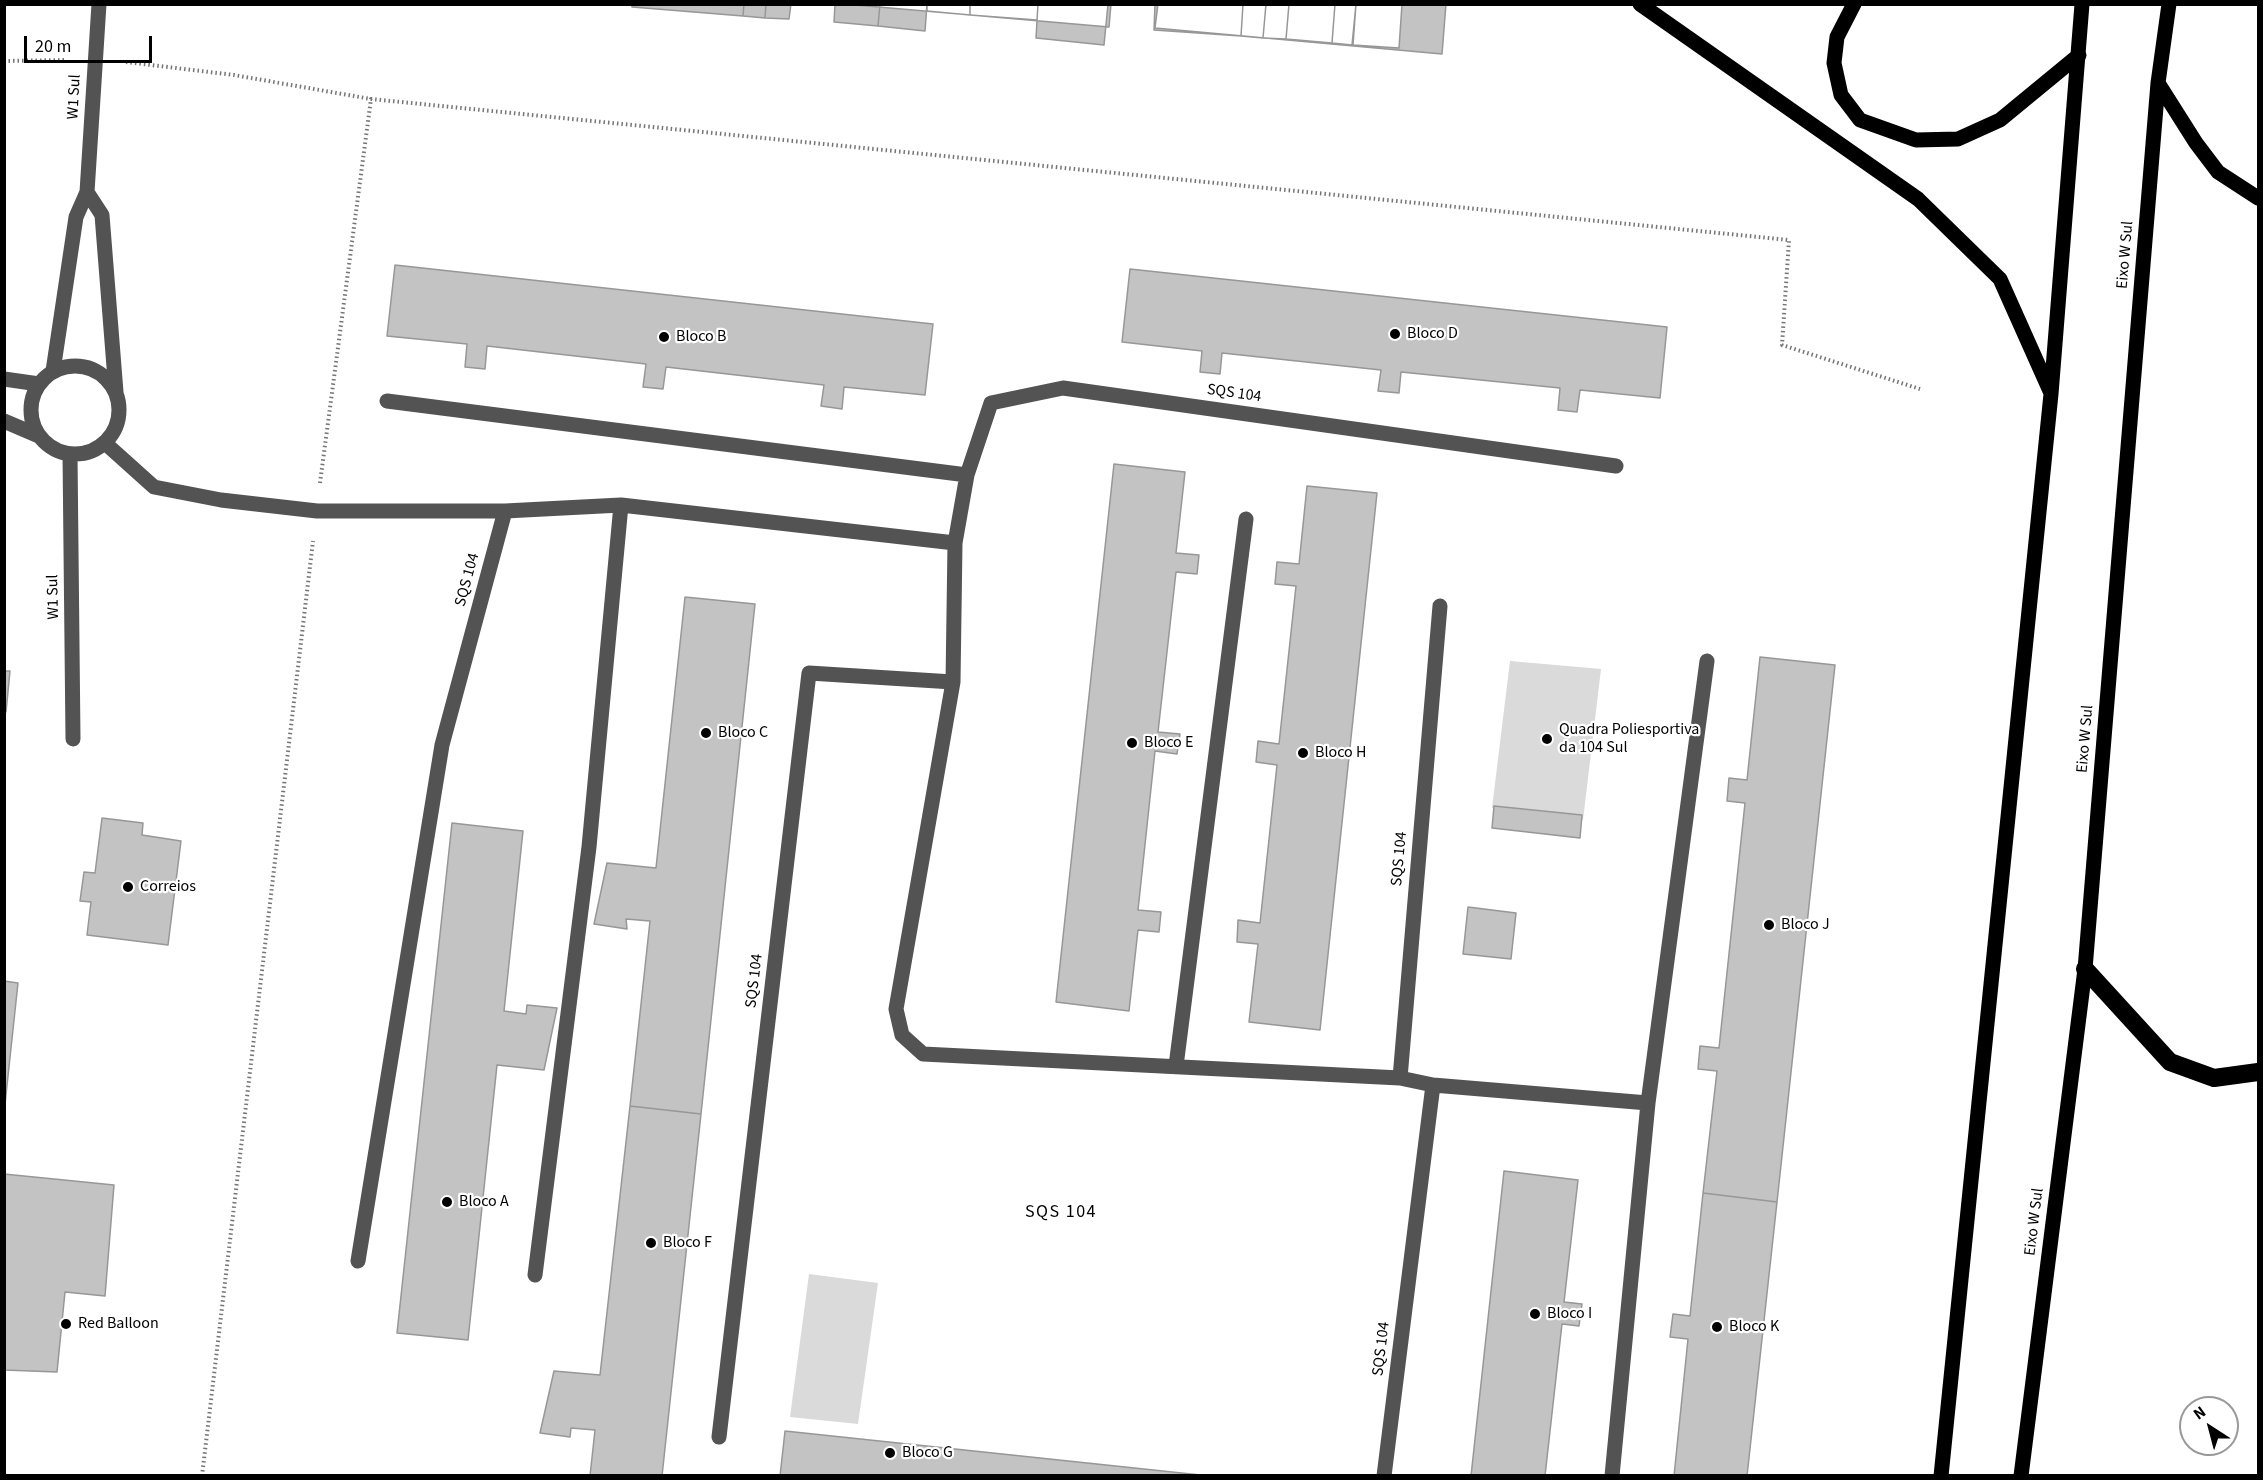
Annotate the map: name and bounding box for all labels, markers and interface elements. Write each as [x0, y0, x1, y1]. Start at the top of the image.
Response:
scale bar [27, 24, 154, 62]
text: 20 m [35, 34, 71, 59]
street label: W1 Sul [64, 74, 86, 120]
street label: Eixo W Sul [2113, 220, 2139, 290]
place label: Bloco D [1407, 324, 1458, 344]
place label: Bloco B [676, 327, 726, 347]
marker: Bloco D [1388, 327, 1402, 341]
marker: Bloco B [657, 330, 671, 344]
street label: SQS 104 [1206, 381, 1262, 407]
street label: SQS 104 [452, 551, 484, 609]
street label: W1 Sul [44, 574, 64, 620]
street label: Eixo W Sul [2073, 704, 2099, 774]
place label: Quadra Poliesportiva da 104 Sul [1559, 720, 1699, 758]
place label: Bloco C [718, 723, 768, 743]
marker: Bloco C [699, 726, 713, 740]
marker: Quadra Poliesportiva da 104 Sul [1540, 732, 1554, 746]
place label: Bloco E [1144, 733, 1193, 753]
marker: Bloco E [1125, 736, 1139, 750]
place label: Bloco H [1315, 743, 1366, 763]
marker: Bloco H [1296, 746, 1310, 760]
street label: SQS 104 [1388, 831, 1412, 887]
place label: Correios [140, 877, 196, 897]
marker: Correios [121, 880, 135, 894]
place label: Bloco J [1781, 915, 1830, 935]
marker: Bloco J [1762, 918, 1776, 932]
street label: SQS 104 [742, 953, 768, 1009]
street label: Eixo W Sul [2021, 1187, 2049, 1257]
place label: Bloco A [459, 1192, 509, 1212]
marker: Bloco A [440, 1195, 454, 1209]
district label: SQS 104 [1025, 1202, 1097, 1224]
place label: Bloco F [663, 1233, 712, 1253]
marker: Bloco F [644, 1236, 658, 1250]
place label: Bloco I [1547, 1304, 1592, 1324]
marker: Bloco I [1528, 1307, 1542, 1321]
place label: Red Balloon [78, 1314, 159, 1334]
marker: Red Balloon [59, 1317, 73, 1331]
place label: Bloco K [1729, 1317, 1779, 1337]
marker: Bloco K [1710, 1320, 1724, 1334]
street label: SQS 104 [1369, 1321, 1395, 1377]
north arrow [2179, 1396, 2239, 1456]
text: N [2189, 1401, 2210, 1425]
place label: Bloco G [902, 1443, 953, 1463]
marker: Bloco G [883, 1446, 897, 1460]

